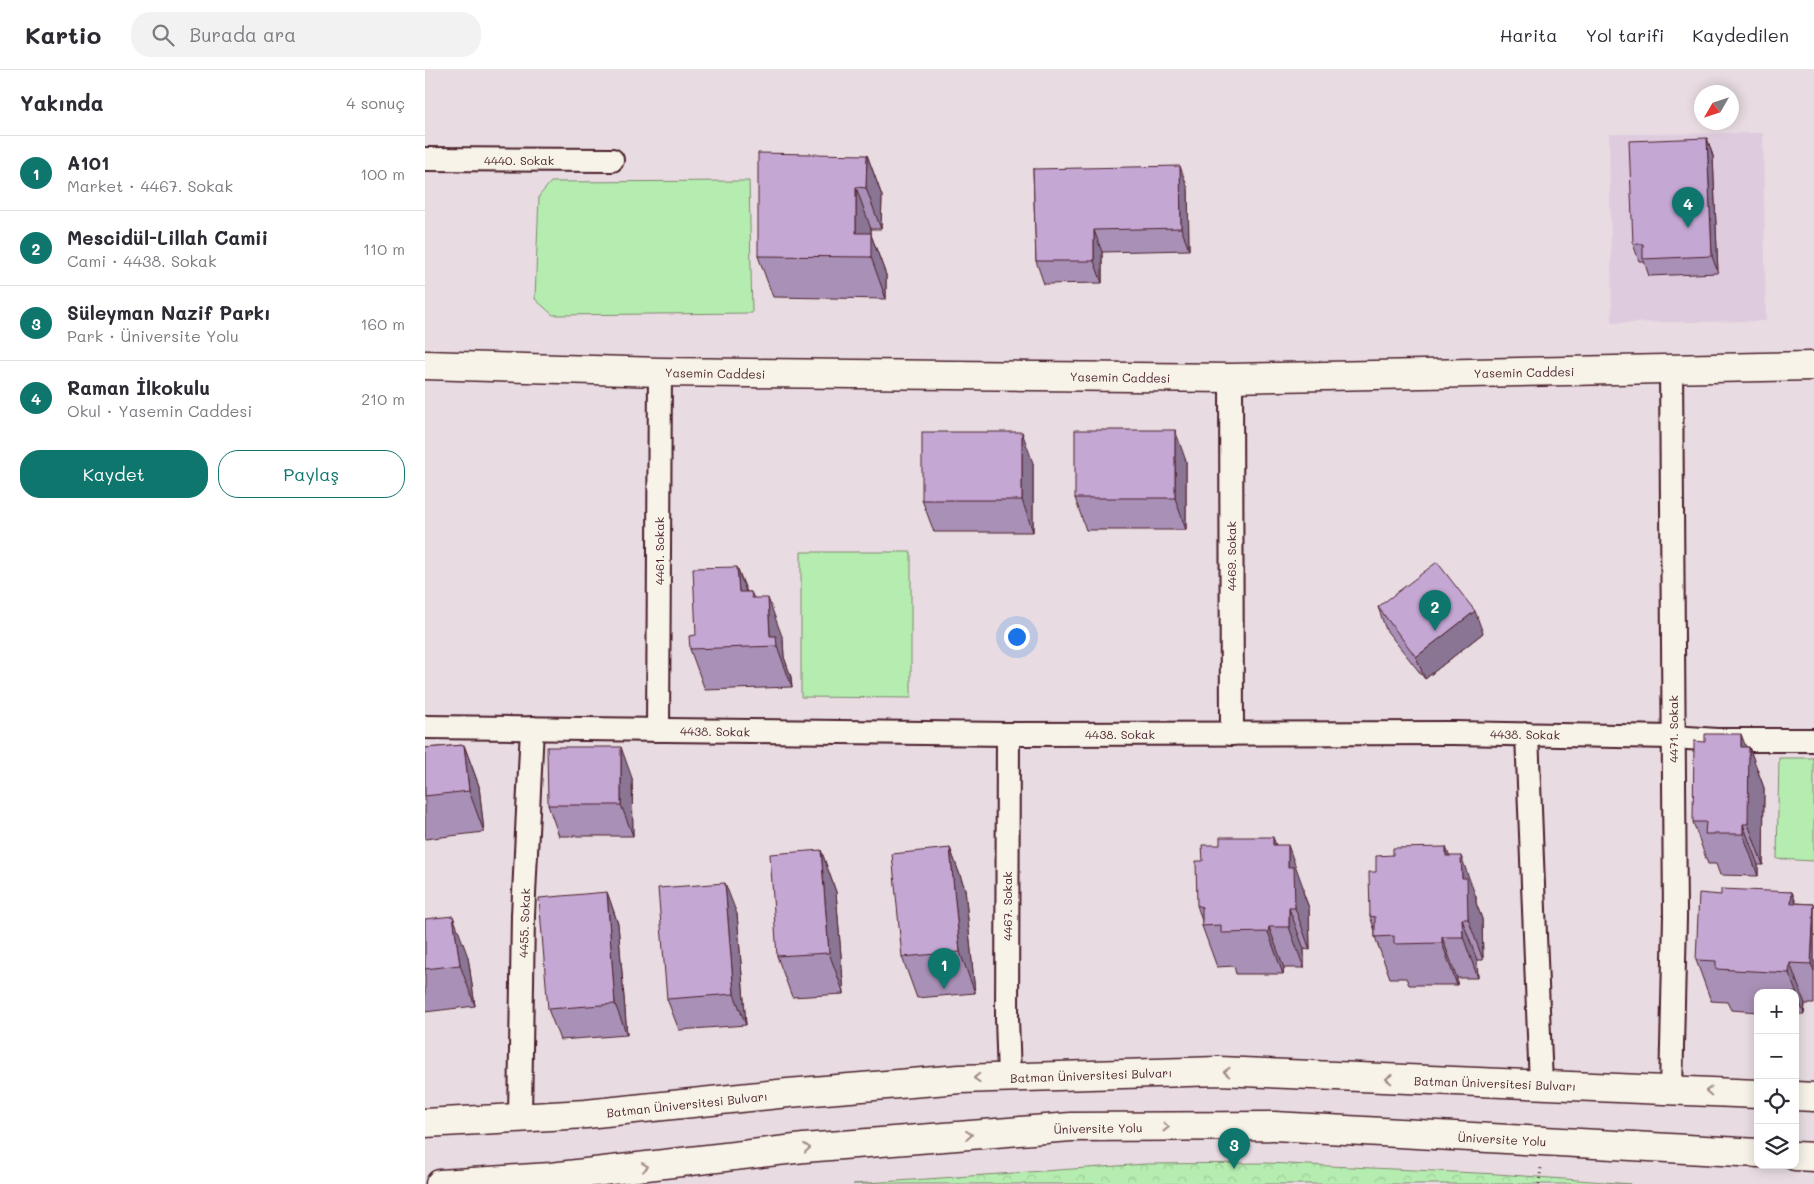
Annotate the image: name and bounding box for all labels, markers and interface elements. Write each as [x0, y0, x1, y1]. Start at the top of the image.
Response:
search box [131, 12, 481, 57]
text: Kartio [25, 19, 101, 50]
icon: search [149, 21, 177, 49]
text: Burada ara [189, 22, 296, 47]
text: Harita [1500, 23, 1557, 47]
text: Yol tarifi [1585, 23, 1664, 47]
text: Kaydedilen [1692, 23, 1789, 47]
north arrow [1694, 85, 1739, 130]
text: Yakında [20, 89, 104, 116]
text: 4 sonuç [346, 92, 405, 113]
text: A101 [67, 150, 109, 175]
street label: 4440. Sokak [484, 152, 554, 168]
text: 1 [32, 163, 40, 184]
text: 100 m [360, 163, 405, 184]
text: Market · 4467. Sokak [67, 175, 233, 196]
pin: 4 [1672, 187, 1704, 228]
text: Mescidül-Lillah Camii [67, 225, 268, 250]
text: 2 [32, 238, 40, 259]
text: 110 m [363, 238, 405, 259]
text: Cami · 4438. Sokak [67, 250, 216, 271]
text: Süleyman Nazif Parkı [67, 300, 271, 325]
text: 3 [31, 313, 41, 334]
text: 160 m [360, 313, 405, 334]
text: Park · Üniversite Yolu [67, 325, 239, 346]
street label: Yasemin Caddesi [1474, 363, 1574, 381]
street label: Yasemin Caddesi [665, 364, 765, 382]
street label: Yasemin Caddesi [1070, 368, 1170, 386]
text: Raman İlkokulu [67, 375, 210, 400]
text: 4 [31, 388, 41, 409]
text: 210 m [361, 388, 405, 409]
text: Okul · Yasemin Caddesi [67, 400, 252, 421]
button: Kaydet [20, 450, 208, 498]
button: Paylaş [218, 450, 405, 498]
street label: 4461. Sokak [651, 517, 667, 585]
street label: 4469. Sokak [1223, 521, 1239, 591]
pin: 2 [1419, 590, 1451, 631]
your location [1004, 624, 1030, 650]
street label: 4471. Sokak [1665, 695, 1681, 763]
street label: 4438. Sokak [680, 722, 750, 740]
street label: 4438. Sokak [1490, 725, 1560, 743]
street label: 4438. Sokak [1085, 726, 1155, 742]
street label: 4467. Sokak [999, 871, 1015, 941]
street label: 4455. Sokak [515, 888, 533, 958]
pin: 1 [928, 948, 960, 989]
map controls [1754, 989, 1799, 1169]
button: + [1754, 989, 1799, 1034]
button: − [1754, 1034, 1799, 1079]
street label: Batman Üniversitesi Bulvarı [1010, 1064, 1172, 1086]
one-way arrow [1223, 1066, 1231, 1077]
street label: Batman Üniversitesi Bulvarı [1414, 1072, 1576, 1094]
one-way arrow [973, 1073, 981, 1084]
one-way arrow [1385, 1073, 1393, 1084]
button: locate [1754, 1079, 1799, 1124]
one-way arrow [1705, 1086, 1712, 1096]
street label: Batman Üniversitesi Bulvarı [606, 1088, 768, 1120]
street label: Üniversite Yolu [1053, 1119, 1143, 1137]
one-way arrow [1162, 1122, 1170, 1132]
button: layers [1754, 1124, 1799, 1169]
pin: 3 [1218, 1128, 1250, 1169]
street label: Üniversite Yolu [1457, 1129, 1547, 1149]
one-way arrow [965, 1130, 973, 1141]
one-way arrow [803, 1143, 811, 1154]
one-way arrow [641, 1162, 649, 1173]

